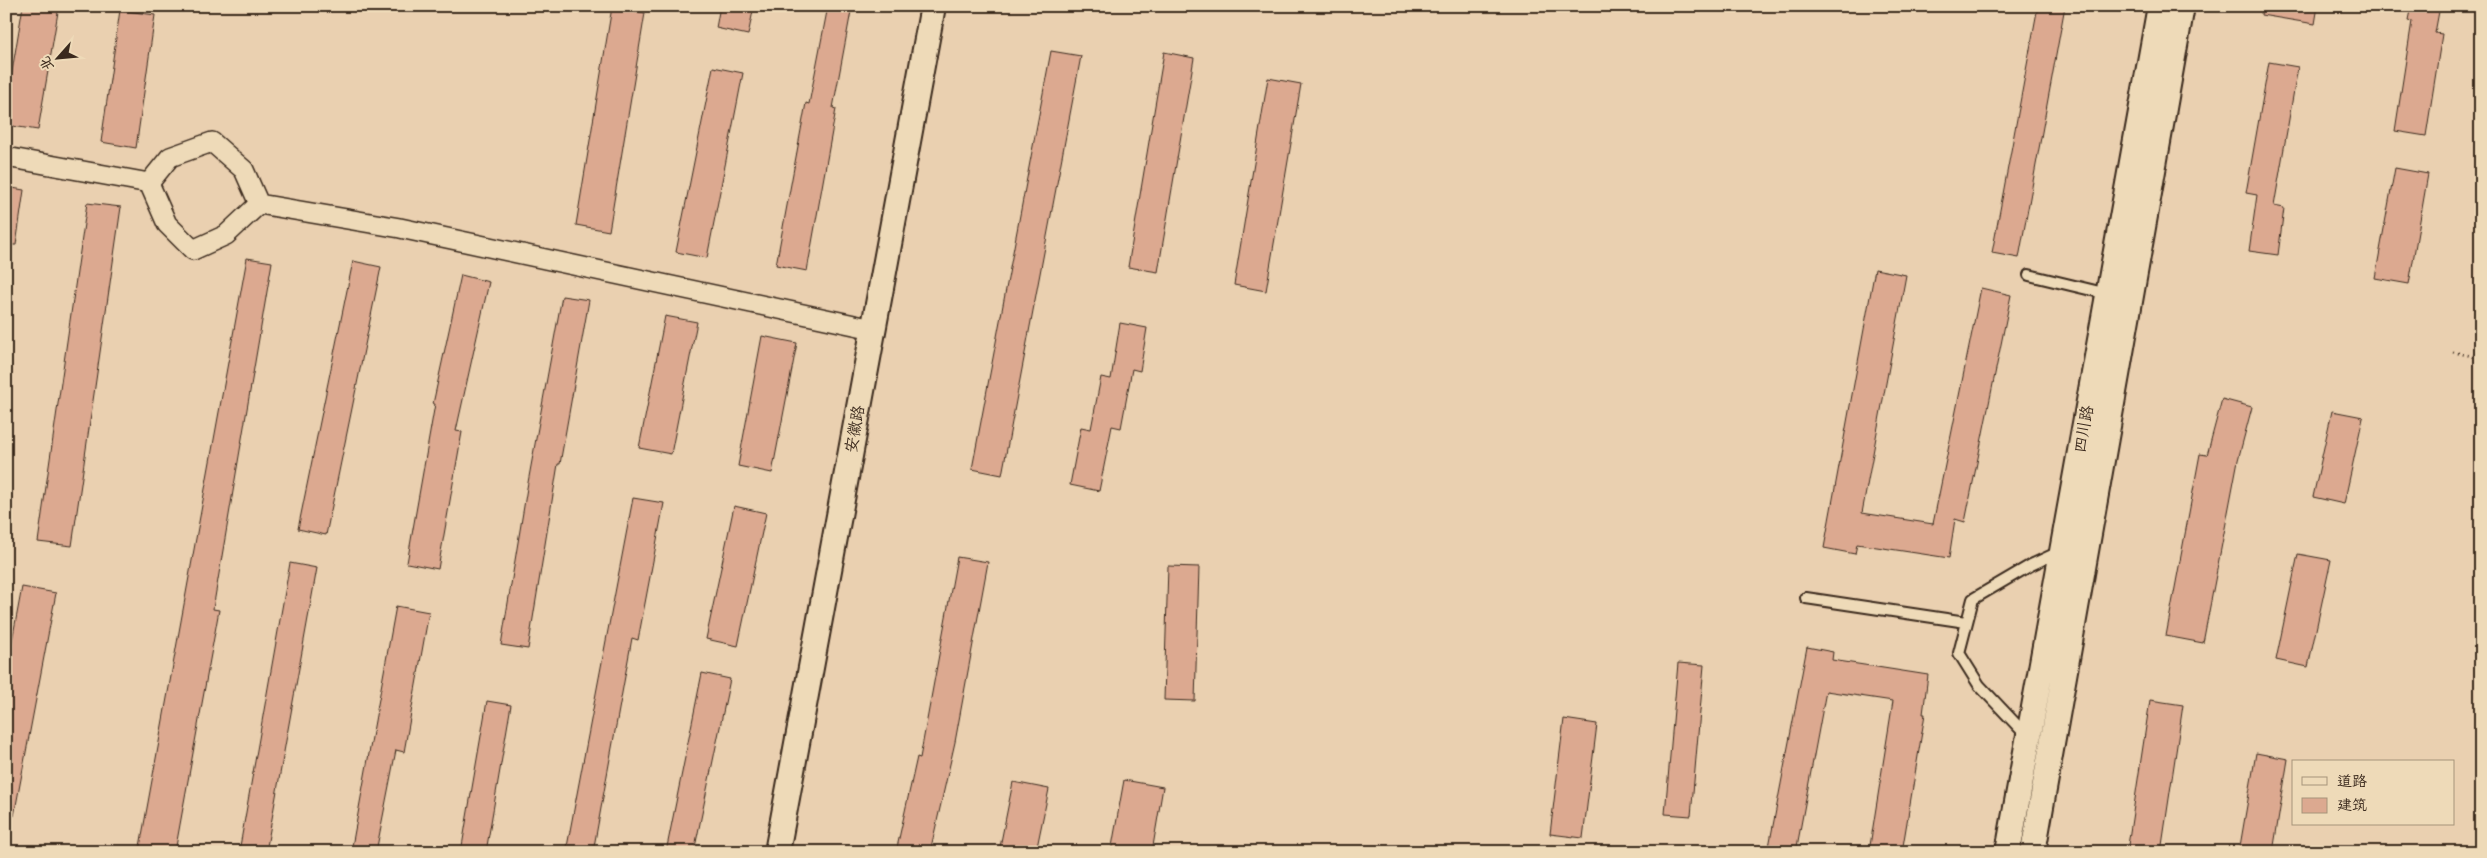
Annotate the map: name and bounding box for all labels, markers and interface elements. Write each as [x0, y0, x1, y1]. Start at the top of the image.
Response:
north arrow [32, 32, 82, 82]
text: 北 [35, 53, 59, 74]
street label: 安徽路 [840, 403, 870, 455]
street label: 四川路 [2069, 403, 2099, 455]
legend [2292, 760, 2454, 826]
text: 道路 [2337, 771, 2367, 792]
text: 建筑 [2337, 795, 2367, 816]

